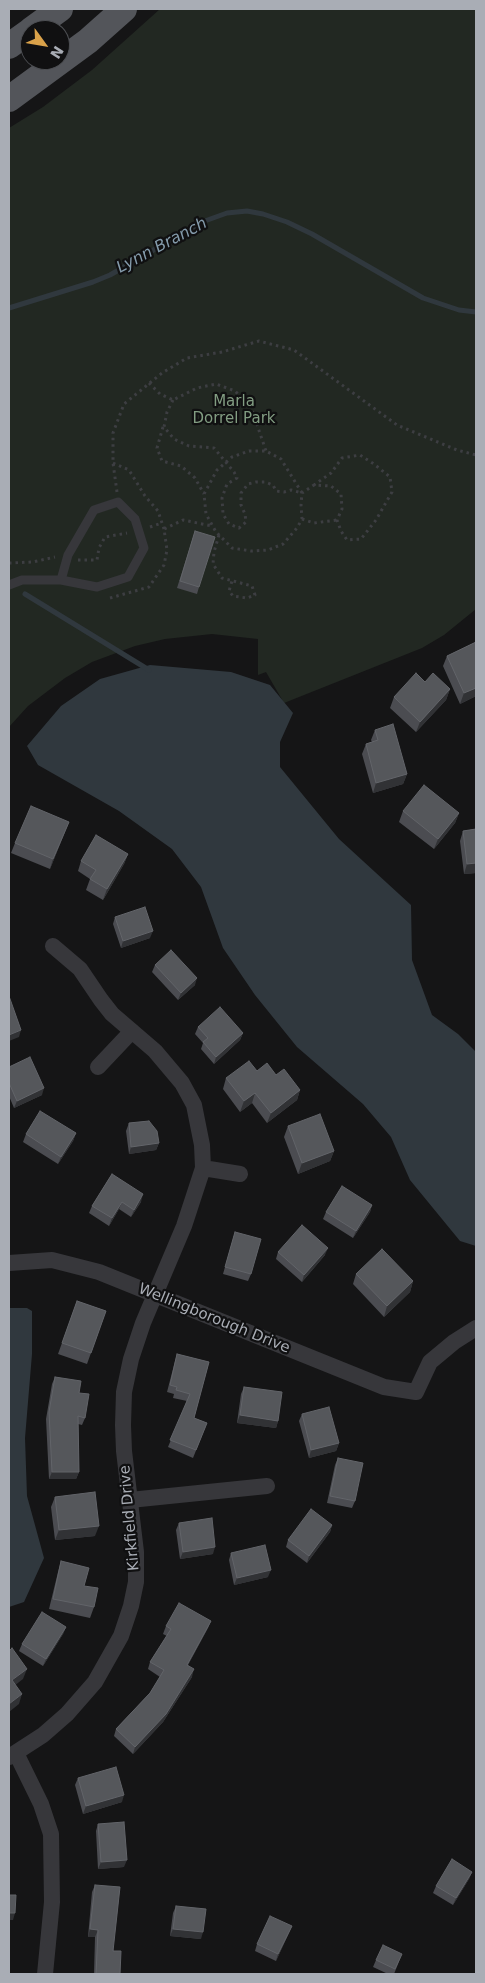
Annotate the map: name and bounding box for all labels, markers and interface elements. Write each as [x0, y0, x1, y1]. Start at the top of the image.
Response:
north arrow [20, 20, 70, 70]
text: N [47, 43, 67, 62]
water label: Lynn Branch [114, 214, 210, 278]
park label: Marla Dorrel Park [192, 393, 276, 428]
street label: Wellingborough Drive [136, 1280, 292, 1358]
street label: Kirkfield Drive [116, 1464, 144, 1572]

